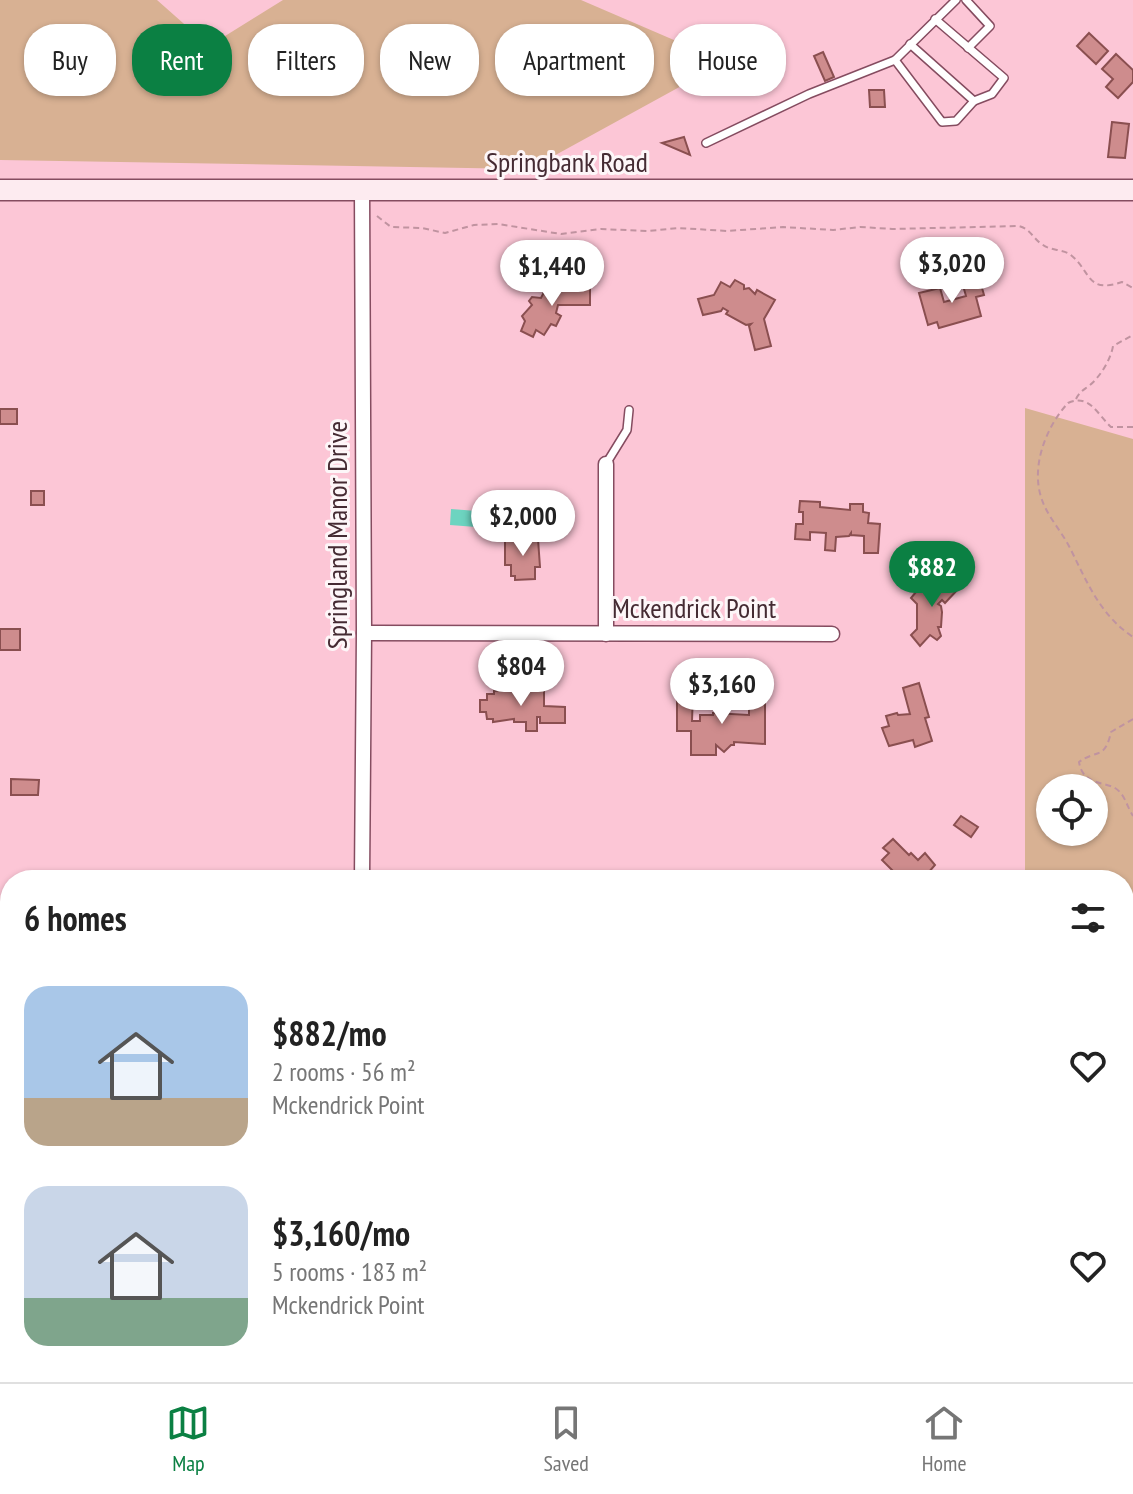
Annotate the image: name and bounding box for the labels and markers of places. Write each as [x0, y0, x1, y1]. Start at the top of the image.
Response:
pin: $3,020 [887, 237, 1017, 305]
pin: $1,440 [487, 240, 617, 308]
pin: $2,000 [458, 490, 588, 558]
pin: $882 [885, 541, 979, 609]
pin: $804 [474, 640, 568, 708]
pin: $3,160 [657, 658, 787, 726]

